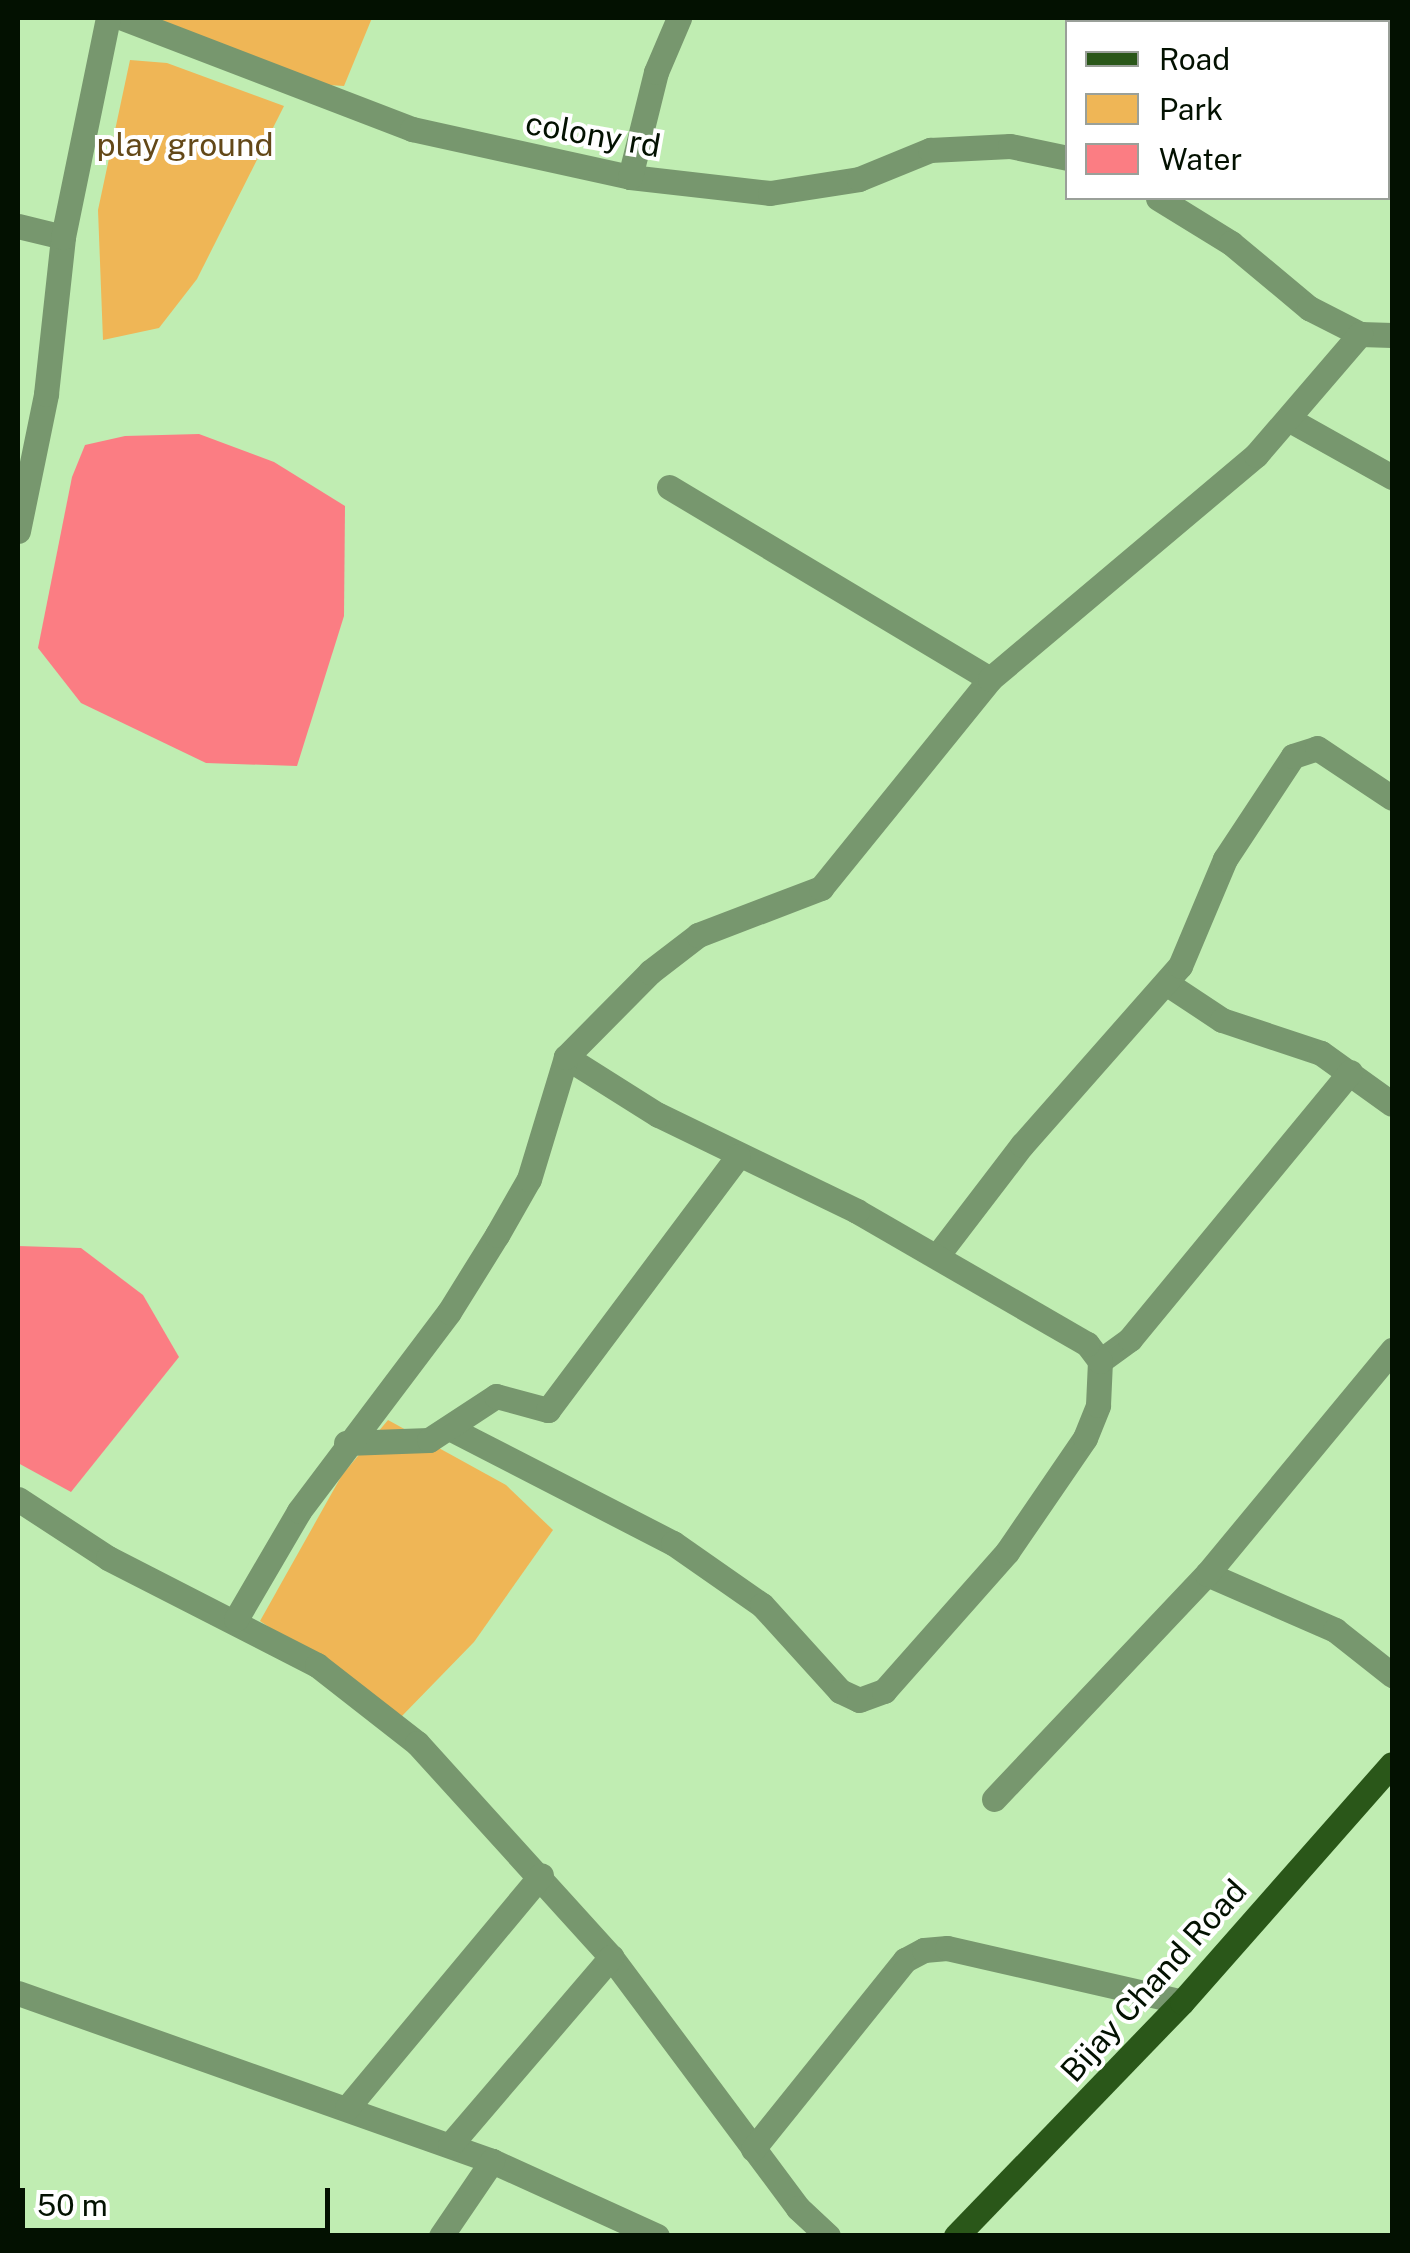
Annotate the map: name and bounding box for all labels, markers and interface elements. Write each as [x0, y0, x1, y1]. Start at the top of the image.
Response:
legend [1065, 20, 1390, 200]
text: Road [1159, 41, 1230, 77]
text: Park [1159, 91, 1223, 127]
street label: colony rd [522, 104, 664, 166]
park label: play ground [96, 126, 274, 164]
text: Water [1159, 141, 1242, 177]
street label: Bijay Chand Road [1053, 1872, 1255, 2090]
scale bar [25, 2168, 335, 2230]
text: 50 m [37, 2187, 108, 2223]

